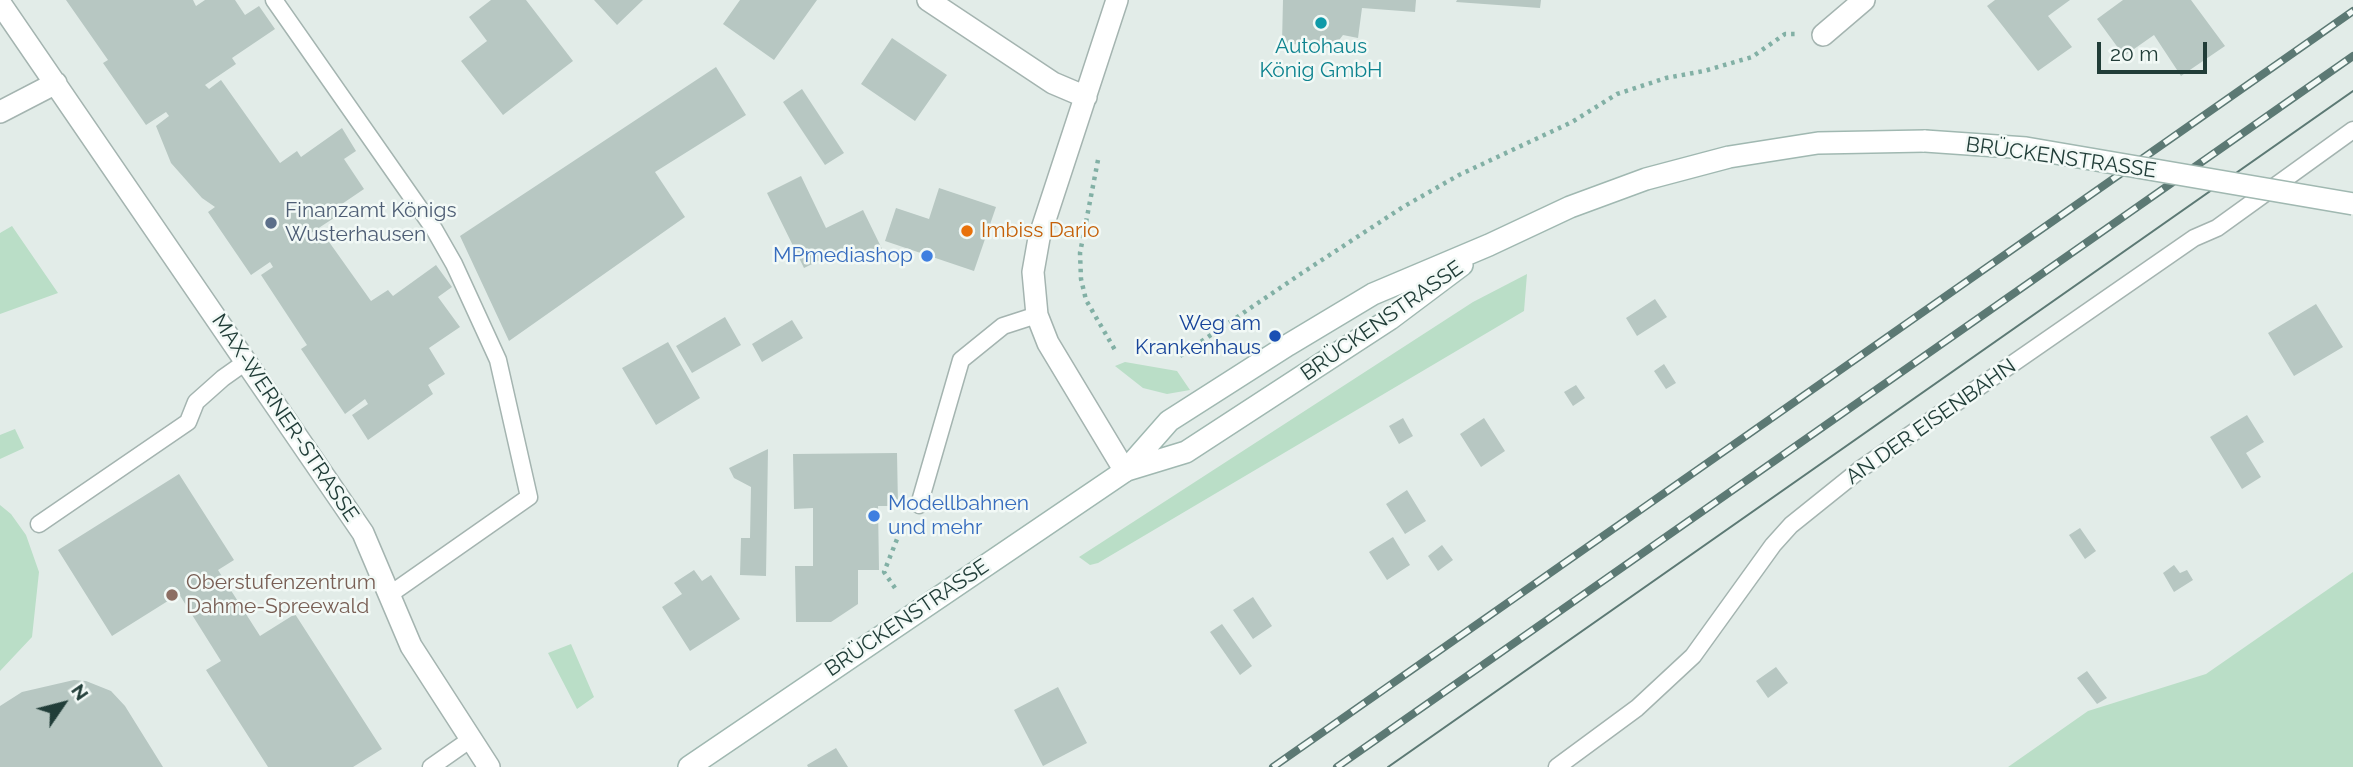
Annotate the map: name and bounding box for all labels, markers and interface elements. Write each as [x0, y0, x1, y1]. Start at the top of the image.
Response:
marker: Autohaus König GmbH [1313, 15, 1329, 31]
scale bar [2101, 28, 2211, 72]
place label: Autohaus König GmbH [1259, 34, 1383, 84]
text: 20 m [2110, 41, 2158, 66]
street label: BRÜCKENSTRASSE [1964, 132, 2158, 184]
place label: Finanzamt Königs Wusterhausen [285, 198, 457, 248]
marker: Finanzamt Königs Wusterhausen [263, 215, 279, 231]
place label: Imbiss Dario [981, 218, 1100, 244]
marker: Imbiss Dario [959, 223, 975, 239]
place label: MPmediashop [773, 243, 913, 269]
marker: MPmediashop [919, 248, 935, 264]
street label: BRÜCKENSTRASSE [1296, 256, 1468, 386]
street label: MAX-WERNER-STRASSE [206, 309, 364, 527]
place label: Weg am Krankenhaus [1135, 311, 1261, 361]
marker: Weg am Krankenhaus [1267, 328, 1283, 344]
street label: AN DER EISENBAHN [1841, 354, 2021, 490]
place label: Modellbahnen und mehr [888, 491, 1029, 541]
marker: Modellbahnen und mehr [866, 508, 882, 524]
street label: BRÜCKENSTRASSE [820, 554, 994, 682]
place label: Oberstufenzentrum Dahme-Spreewald [186, 570, 376, 620]
marker: Oberstufenzentrum Dahme-Spreewald [164, 587, 180, 603]
north arrow [28, 669, 98, 739]
text: N [67, 680, 93, 704]

